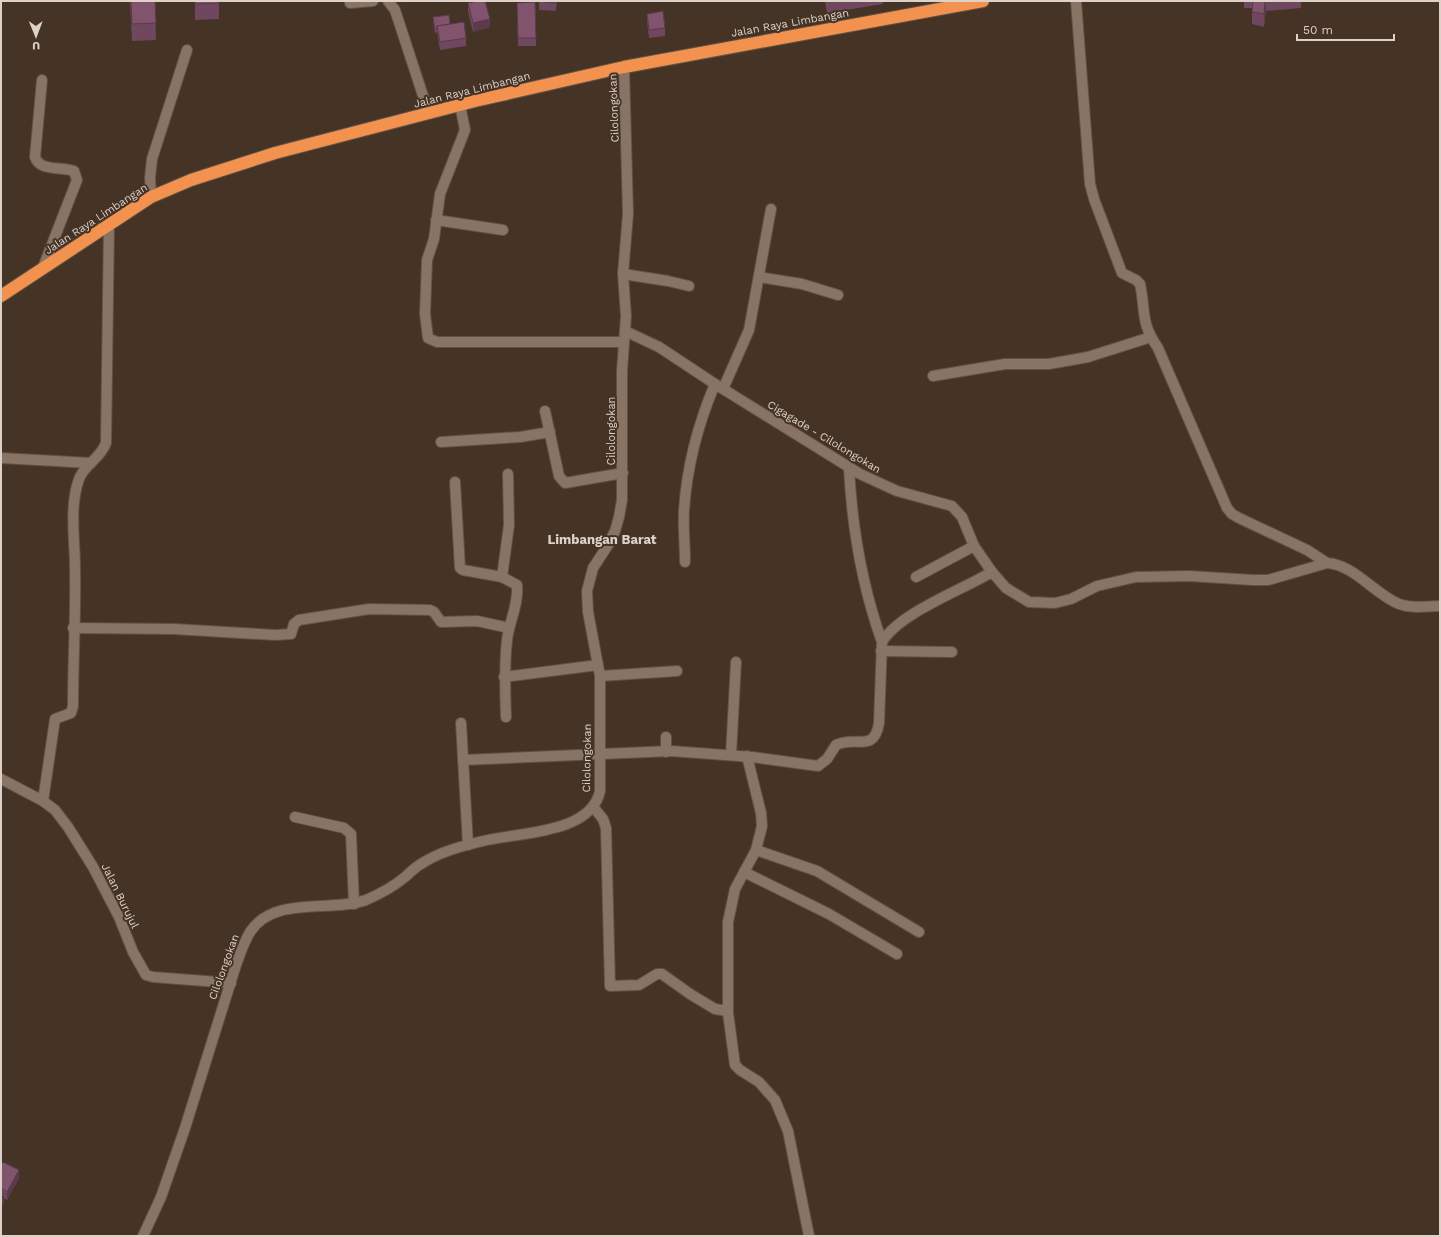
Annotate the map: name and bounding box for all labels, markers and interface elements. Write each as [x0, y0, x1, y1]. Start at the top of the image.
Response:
street label: Jalan Raya Limbangan [730, 6, 850, 40]
north arrow [16, 16, 56, 56]
scale bar [1297, 16, 1394, 42]
text: 50 m [1303, 23, 1333, 37]
text: U [32, 39, 40, 52]
street label: Jalan Raya Limbangan [412, 69, 532, 111]
street label: Cilolongokan [606, 73, 622, 143]
street label: Jalan Raya Limbangan [42, 181, 150, 257]
street label: Cilolongokan [605, 397, 618, 465]
street label: Cigagade - Cilolongokan [765, 398, 883, 476]
district label: Limbangan Barat [548, 532, 657, 547]
street label: Cilolongokan [580, 723, 594, 793]
street label: Jalan Burujul [99, 861, 142, 931]
street label: Cilolongokan [206, 932, 242, 1002]

